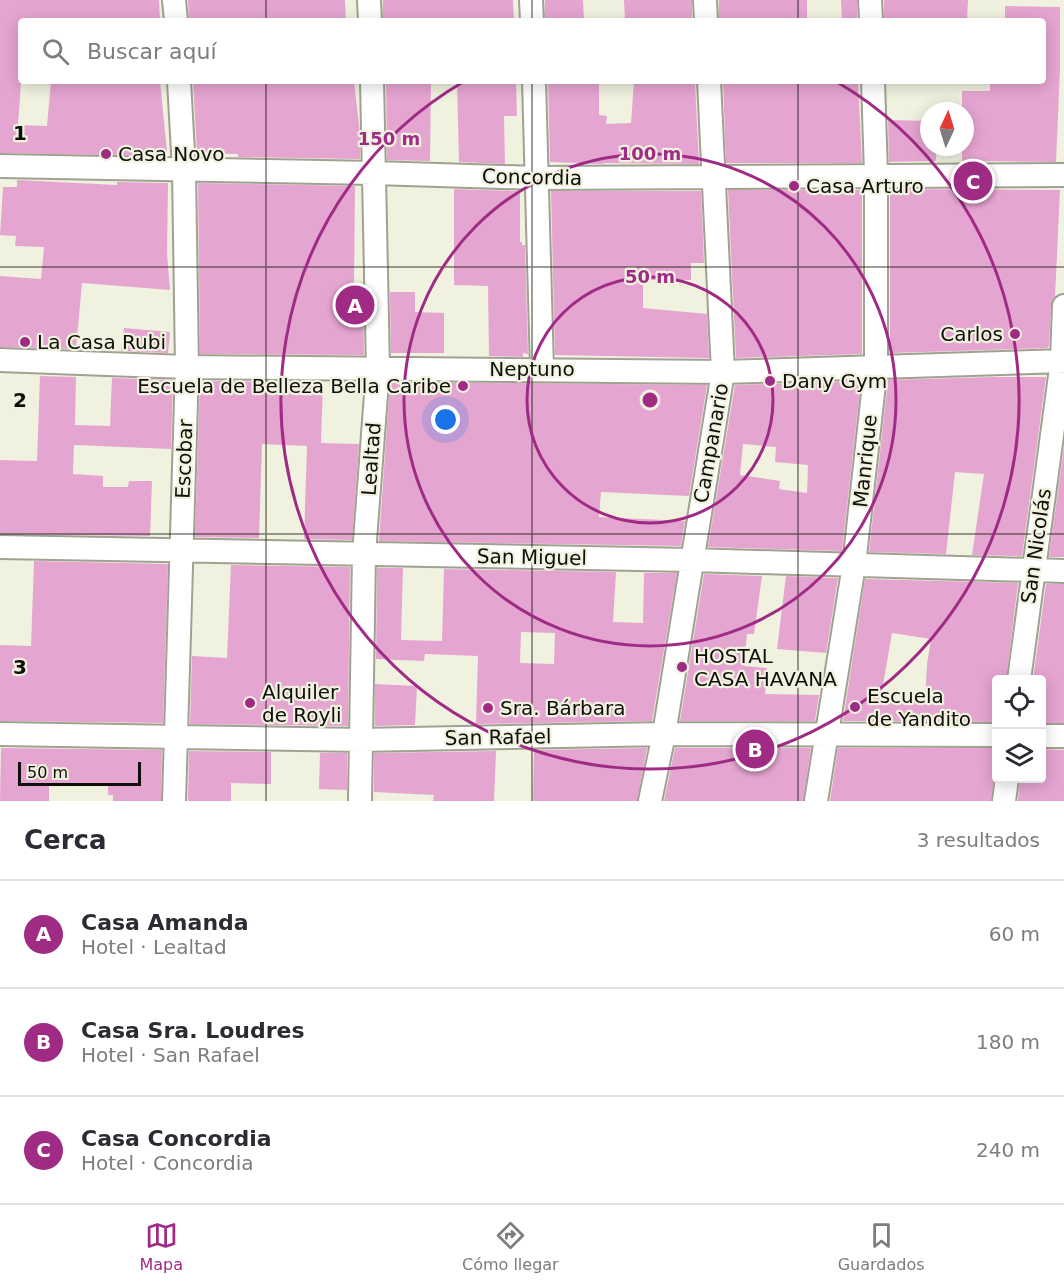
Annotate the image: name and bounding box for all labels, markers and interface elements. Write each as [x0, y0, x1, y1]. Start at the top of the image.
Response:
search box [18, 18, 1046, 84]
icon: search [39, 35, 72, 68]
text: Buscar aquí [87, 39, 217, 64]
north arrow [920, 102, 974, 156]
text: 1 [13, 121, 27, 145]
text: 150 m [358, 128, 420, 149]
place label: Casa Novo [118, 142, 225, 166]
text: 100 m [619, 143, 681, 164]
marker: Casa Novo [99, 147, 113, 161]
pin: C [954, 158, 992, 204]
street label: Concordia [482, 164, 582, 190]
place label: Casa Arturo [806, 174, 924, 198]
marker: Casa Arturo [787, 179, 801, 193]
text: 50 m [625, 266, 675, 287]
pin: A [336, 282, 374, 328]
place label: Carlos [940, 322, 1003, 346]
marker: Carlos [1008, 327, 1022, 341]
place label: La Casa Rubi [37, 330, 166, 354]
marker: La Casa Rubi [18, 335, 32, 349]
street label: Neptuno [489, 357, 575, 381]
place label: Dany Gym [782, 369, 887, 393]
place label: Escuela de Belleza Bella Caribe [137, 374, 451, 398]
marker: Dany Gym [763, 374, 777, 388]
marker: Escuela de Belleza Bella Caribe [456, 379, 470, 393]
street label: Campanario [689, 381, 733, 505]
text: 2 [13, 388, 27, 412]
centre of rings [640, 390, 660, 410]
your location [431, 405, 460, 434]
street label: Manrique [848, 413, 882, 509]
street label: Escobar [171, 418, 197, 499]
street label: Lealtad [356, 421, 386, 497]
street label: San Nicolás [1016, 487, 1056, 605]
street label: San Miguel [477, 544, 587, 570]
place label: HOSTAL CASA HAVANA [694, 644, 837, 691]
text: 3 [13, 655, 27, 679]
marker: HOSTAL CASA HAVANA [675, 660, 689, 674]
map controls [992, 675, 1046, 783]
button: locate [992, 675, 1046, 729]
place label: Alquiler de Royli [262, 680, 342, 727]
place label: Escuela de Yandito [867, 684, 971, 731]
marker: Alquiler de Royli [243, 696, 257, 710]
place label: Sra. Bárbara [500, 696, 626, 720]
marker: Escuela de Yandito [848, 700, 862, 714]
marker: Sra. Bárbara [481, 701, 495, 715]
street label: San Rafael [444, 724, 552, 750]
pin: B [736, 726, 774, 771]
button: layers [992, 729, 1046, 783]
scale bar [18, 759, 141, 786]
text: 50 m [27, 763, 68, 782]
text: Cerca [24, 825, 107, 855]
text: 3 resultados [917, 828, 1040, 852]
text: Casa Amanda [81, 910, 249, 935]
text: A [36, 922, 51, 946]
text: 60 m [989, 922, 1040, 946]
text: Hotel · Lealtad [81, 935, 227, 959]
text: Casa Sra. Loudres [81, 1018, 305, 1043]
text: B [36, 1030, 51, 1054]
text: 180 m [976, 1030, 1040, 1054]
text: Hotel · San Rafael [81, 1043, 260, 1067]
text: Casa Concordia [81, 1126, 272, 1151]
text: C [36, 1138, 51, 1162]
text: 240 m [976, 1138, 1040, 1162]
text: Hotel · Concordia [81, 1151, 254, 1175]
tab: Mapa [139, 1219, 183, 1274]
tab: Cómo llegar [462, 1219, 559, 1274]
tab: Guardados [838, 1219, 925, 1274]

